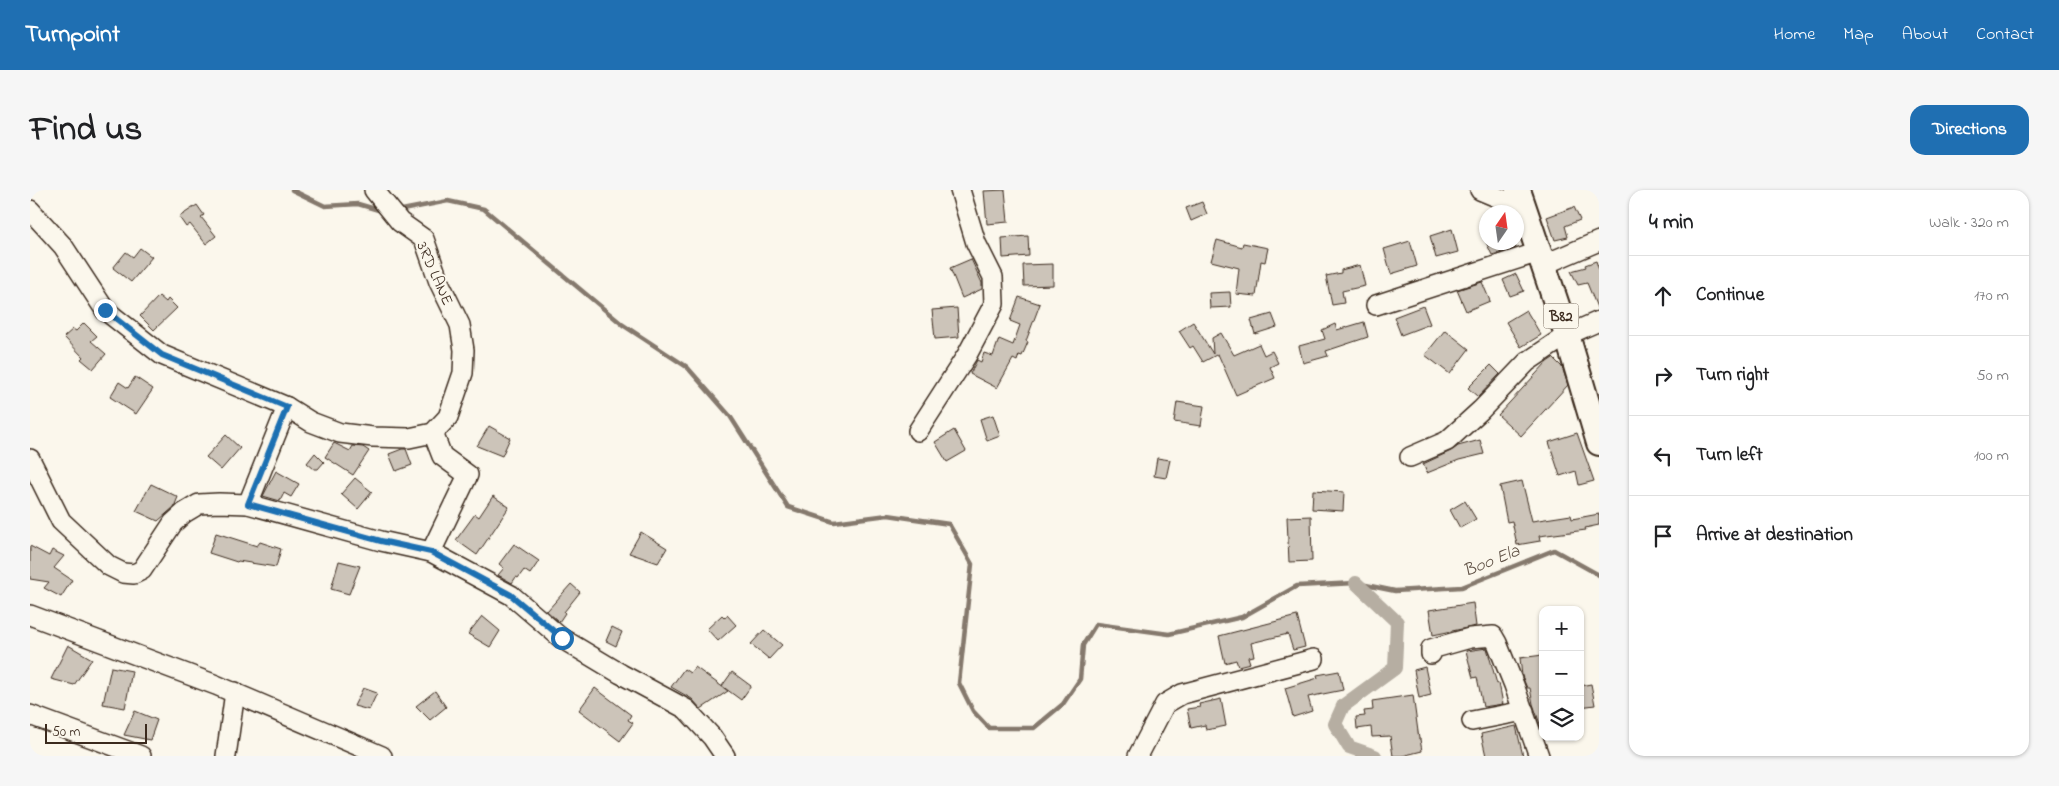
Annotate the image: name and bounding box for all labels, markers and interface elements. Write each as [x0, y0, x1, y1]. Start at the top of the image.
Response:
text: Turnpoint [25, 18, 120, 53]
text: Home [1774, 22, 1815, 48]
text: Map [1843, 22, 1874, 48]
text: About [1902, 22, 1948, 48]
text: Contact [1976, 22, 2034, 48]
text: Find us [30, 105, 142, 156]
button: Directions [1910, 105, 2029, 155]
north arrow [1479, 205, 1524, 250]
text: 4 min [1649, 208, 1693, 238]
text: Walk · 320 m [1929, 211, 2009, 235]
street label: 3RD LANE [409, 238, 459, 310]
icon: ahead [1649, 282, 1677, 310]
text: Continue [1696, 282, 1764, 309]
text: 170 m [1974, 284, 2009, 308]
route end [94, 299, 117, 322]
road number: B82 [1544, 304, 1578, 328]
icon: right [1649, 362, 1677, 390]
text: Turn right [1696, 362, 1769, 389]
text: 50 m [1977, 364, 2009, 388]
icon: left [1649, 442, 1677, 470]
text: Turn left [1696, 442, 1763, 469]
text: 100 m [1974, 444, 2009, 468]
icon: arrive [1649, 522, 1677, 550]
text: Arrive at destination [1696, 522, 1853, 549]
water label: Boo Ela [1460, 539, 1524, 585]
map controls [1539, 606, 1584, 741]
button: + [1539, 606, 1584, 651]
route start [551, 627, 574, 650]
button: − [1539, 651, 1584, 696]
button: layers [1539, 696, 1584, 741]
scale bar [45, 721, 148, 744]
text: 50 m [52, 722, 80, 743]

